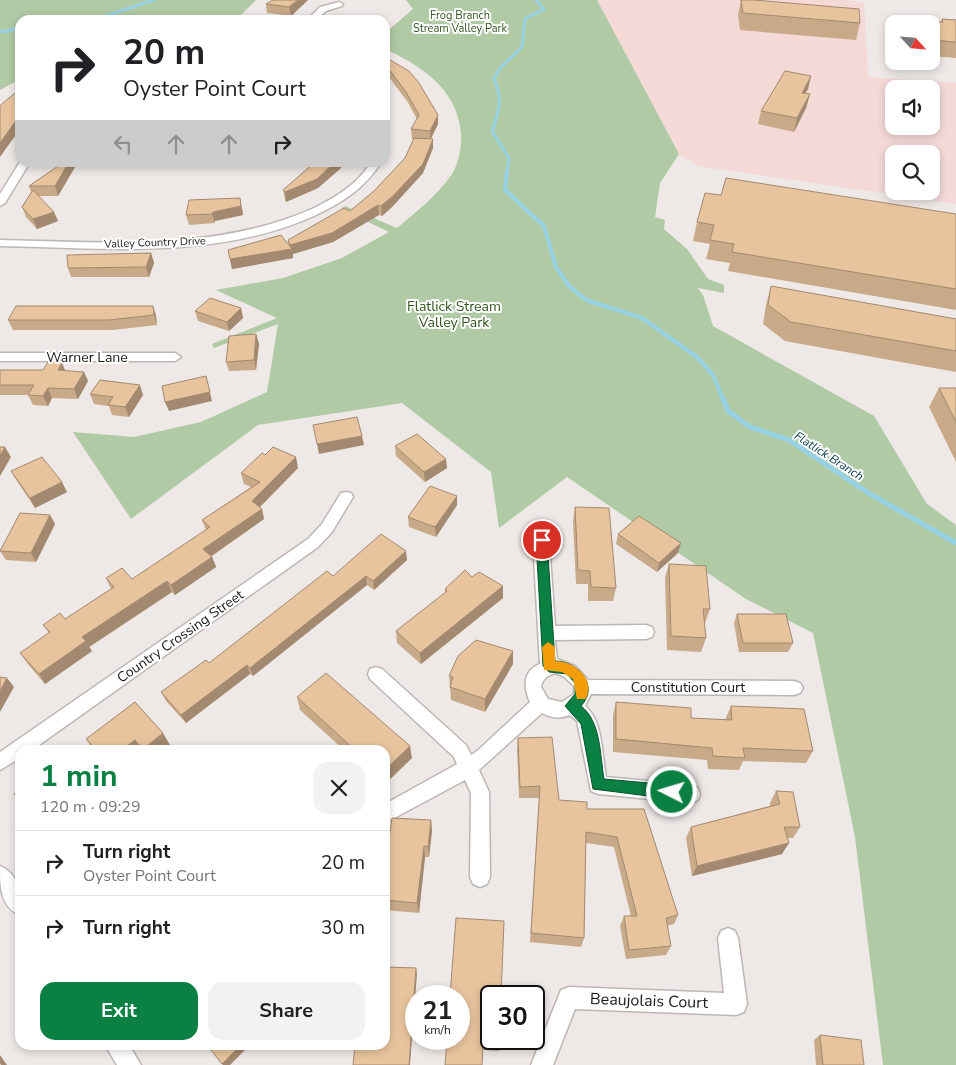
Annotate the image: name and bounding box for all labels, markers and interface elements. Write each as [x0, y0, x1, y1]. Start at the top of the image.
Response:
park label: Frog Branch Stream Valley Park [413, 8, 507, 36]
north arrow [885, 15, 940, 70]
map controls [885, 15, 940, 200]
text: 20 m [123, 29, 205, 76]
icon: right [40, 35, 105, 100]
text: Oyster Point Court [123, 74, 306, 104]
button: sound [885, 80, 940, 135]
icon: left [109, 130, 137, 158]
icon: ahead [162, 130, 190, 158]
icon: ahead [215, 130, 243, 158]
icon: right [268, 130, 296, 158]
button: search [885, 145, 940, 200]
street label: Valley Country Drive [103, 233, 206, 252]
park label: Flatlick Stream Valley Park [407, 297, 501, 332]
street label: Warner Lane [46, 348, 128, 367]
water label: Flatlick Branch [791, 428, 867, 484]
pin [521, 519, 563, 561]
icon: arrive [528, 526, 556, 554]
street label: Country Crossing Street [113, 585, 247, 687]
street label: Constitution Court [631, 678, 745, 697]
text: 1 min [40, 756, 118, 797]
button: close [313, 762, 365, 814]
position arrow [645, 765, 697, 817]
text: 120 m · 09:29 [40, 796, 141, 818]
text: Turn right [83, 839, 170, 865]
icon: right [40, 849, 68, 877]
text: 20 m [321, 850, 365, 876]
text: Oyster Point Court [83, 865, 216, 887]
icon: right [40, 914, 68, 942]
text: Turn right [83, 915, 170, 941]
text: 30 m [321, 915, 365, 941]
button: Exit [40, 982, 198, 1040]
button: Share [208, 982, 365, 1040]
speed limit sign: 30 [480, 985, 545, 1050]
street label: Beaujolais Court [590, 988, 709, 1014]
text: 21 [422, 994, 453, 1028]
text: km/h [424, 1022, 451, 1038]

